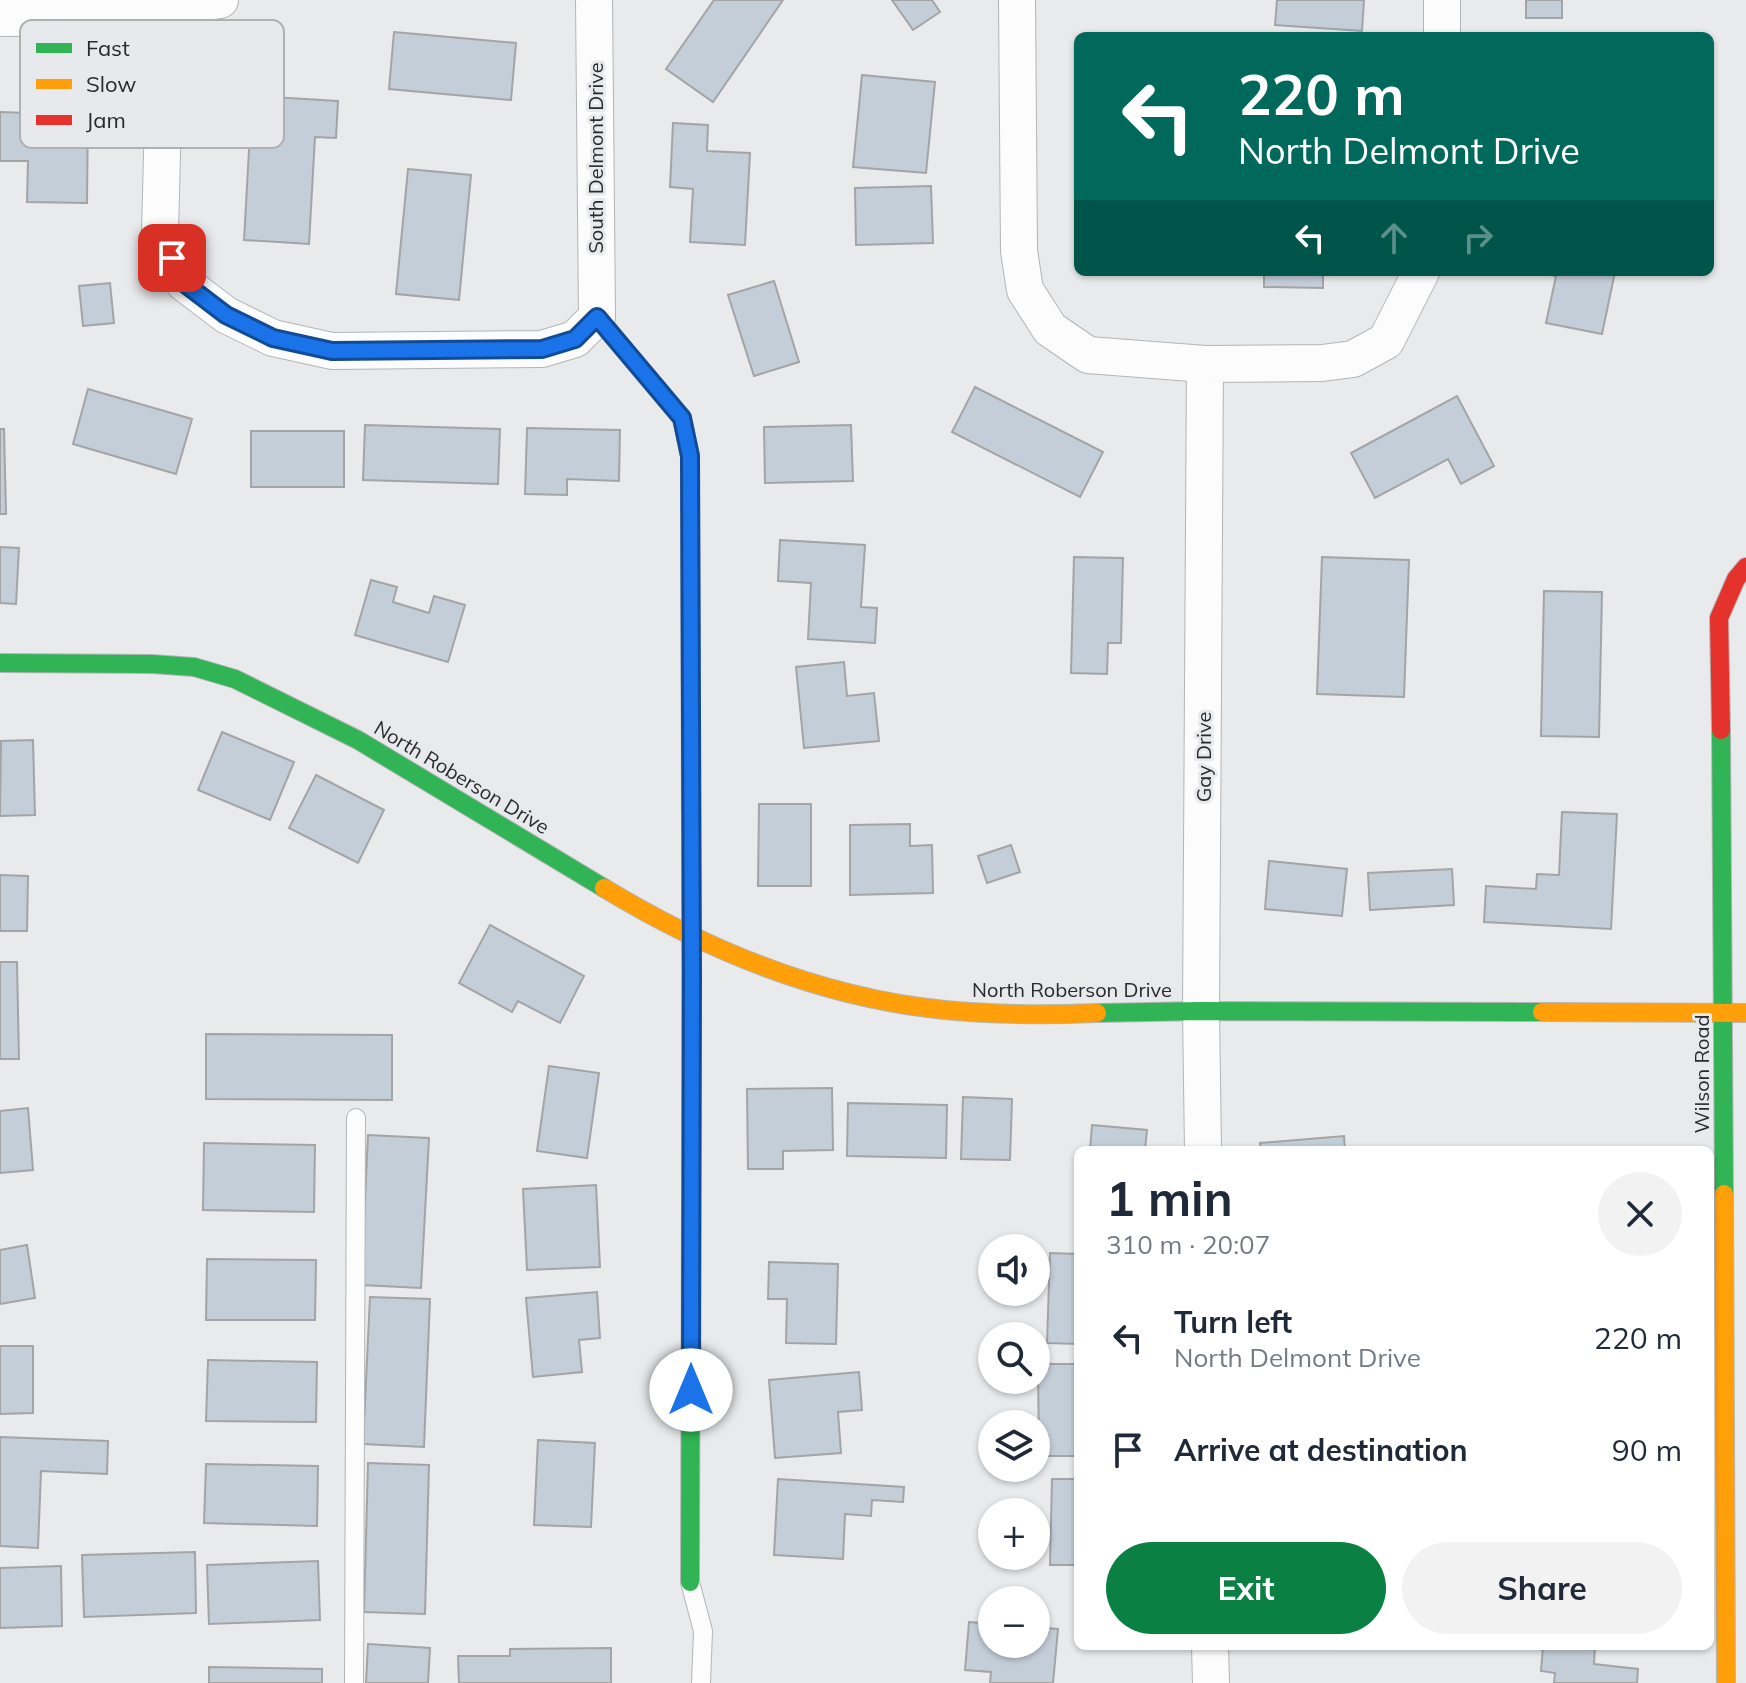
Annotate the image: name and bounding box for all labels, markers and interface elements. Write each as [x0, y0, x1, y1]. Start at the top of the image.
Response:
legend [20, 20, 284, 148]
text: Fast [86, 34, 130, 62]
text: 220 m [1238, 59, 1405, 129]
street label: South Delmont Drive [583, 62, 608, 254]
icon: left [1106, 64, 1210, 168]
text: Slow [86, 70, 136, 98]
text: Jam [86, 106, 126, 134]
text: North Delmont Drive [1238, 128, 1580, 173]
icon: left [1288, 216, 1332, 260]
icon: ahead [1372, 216, 1416, 260]
icon: right [1456, 216, 1500, 260]
pin [138, 224, 206, 292]
icon: arrive [150, 236, 194, 280]
street label: Gay Drive [1191, 712, 1216, 802]
street label: North Roberson Drive [370, 715, 554, 839]
street label: North Roberson Drive [972, 977, 1172, 1002]
street label: Wilson Road [1689, 1014, 1714, 1134]
text: 1 min [1106, 1168, 1233, 1228]
button: close [1598, 1172, 1682, 1256]
text: 310 m · 20:07 [1106, 1228, 1270, 1261]
map controls [978, 1234, 1050, 1658]
button: sound [978, 1234, 1050, 1306]
text: Turn left [1174, 1303, 1292, 1341]
icon: left [1106, 1316, 1150, 1360]
text: 220 m [1594, 1319, 1682, 1357]
button: search [978, 1322, 1050, 1394]
text: North Delmont Drive [1174, 1341, 1421, 1374]
position arrow [649, 1348, 733, 1432]
button: layers [978, 1410, 1050, 1482]
icon: arrive [1106, 1428, 1150, 1472]
text: Arrive at destination [1174, 1431, 1468, 1469]
text: 90 m [1612, 1431, 1682, 1469]
button: + [978, 1498, 1050, 1570]
button: Exit [1106, 1542, 1386, 1634]
button: Share [1402, 1542, 1682, 1634]
button: − [978, 1586, 1050, 1658]

